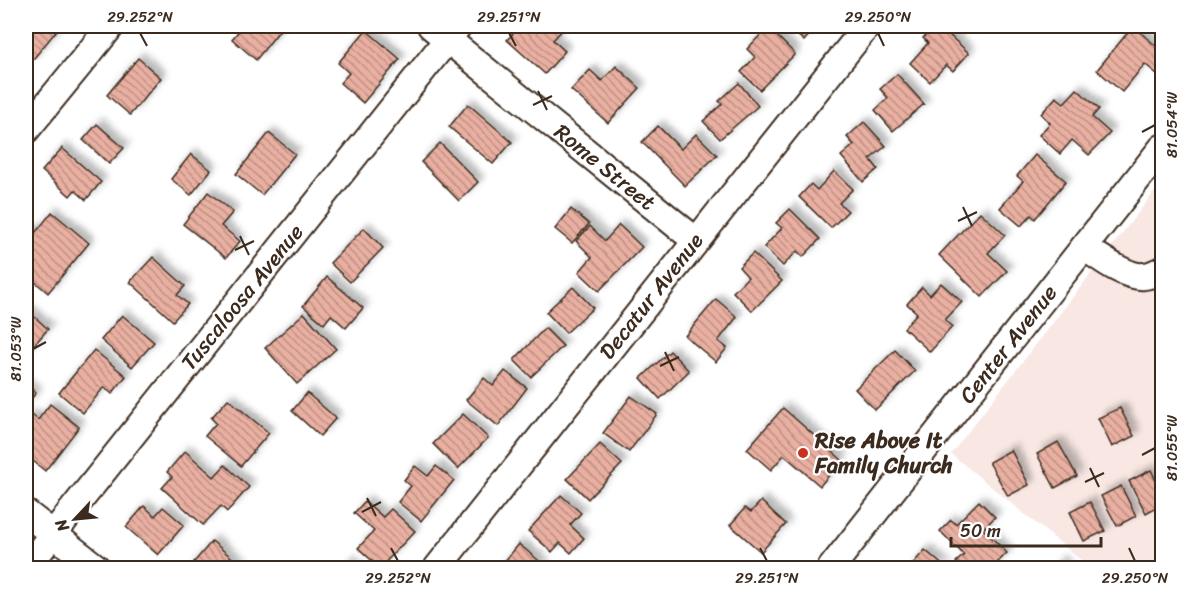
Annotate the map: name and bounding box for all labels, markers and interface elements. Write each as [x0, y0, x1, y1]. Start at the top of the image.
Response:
text: 29.252°N [107, 4, 173, 30]
text: 29.251°N [477, 4, 541, 30]
text: 29.250°N [845, 4, 912, 30]
text: 81.054°W [1159, 92, 1185, 158]
street label: Rome Street [545, 113, 665, 221]
street label: Tuscaloosa Avenue [170, 215, 314, 379]
street label: Decatur Avenue [589, 223, 714, 368]
street label: Center Avenue [949, 276, 1067, 412]
text: 81.053°W [3, 316, 29, 381]
text: 81.055°W [1159, 415, 1185, 481]
place label: Rise Above It Family Church [814, 421, 953, 485]
marker: Rise Above It Family Church [796, 446, 810, 460]
north arrow [45, 489, 105, 549]
scale bar [951, 510, 1101, 548]
text: N [46, 513, 78, 538]
text: 50 m [960, 515, 1001, 547]
text: 29.252°N [365, 565, 431, 591]
text: 29.251°N [735, 565, 799, 591]
text: 29.250°N [1102, 565, 1169, 591]

